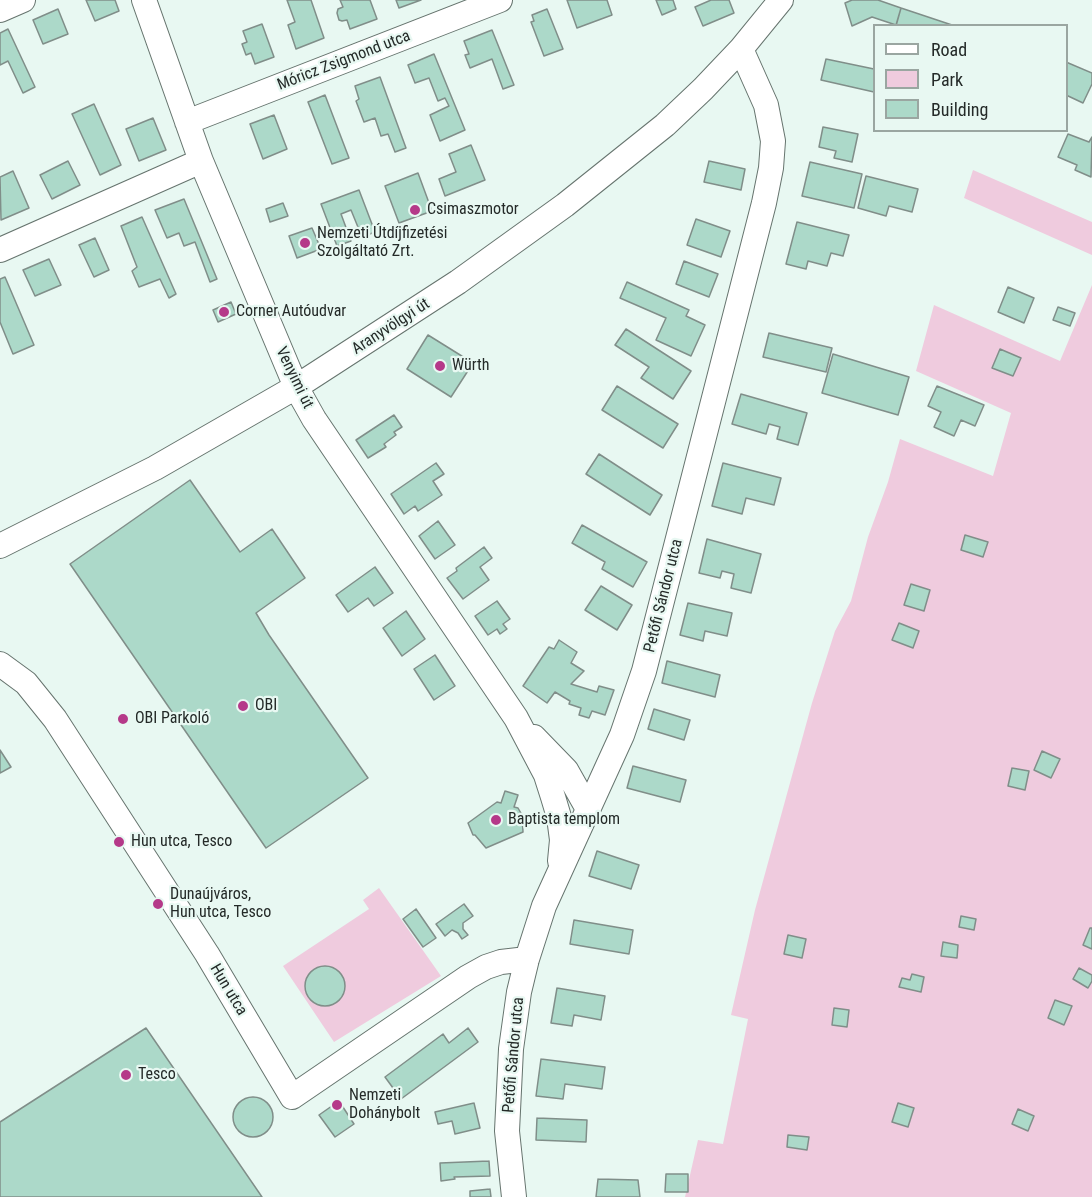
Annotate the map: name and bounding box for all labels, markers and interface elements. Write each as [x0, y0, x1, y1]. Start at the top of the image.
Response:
legend [873, 24, 1068, 132]
street label: Móricz Zsigmond utca [275, 27, 413, 95]
text: Road [931, 39, 967, 60]
text: Park [931, 69, 963, 90]
text: Building [931, 99, 988, 120]
place label: Csimaszmotor [427, 200, 519, 220]
marker: Csimaszmotor [408, 203, 422, 217]
place label: Nemzeti Útdíjfizetési Szolgáltató Zrt. [317, 224, 447, 262]
marker: Nemzeti Útdíjfizetési Szolgáltató Zrt. [298, 236, 312, 250]
street label: Aranyvölgyi út [349, 295, 433, 359]
place label: Corner Autóudvar [236, 302, 346, 322]
marker: Corner Autóudvar [217, 305, 231, 319]
street label: Venyimi út [271, 344, 317, 412]
place label: Würth [452, 356, 490, 376]
marker: Würth [433, 359, 447, 373]
street label: Petőfi Sándor utca [641, 537, 687, 655]
place label: OBI [255, 696, 277, 716]
marker: OBI [236, 699, 250, 713]
place label: OBI Parkoló [135, 709, 209, 729]
marker: OBI Parkoló [116, 712, 130, 726]
place label: Baptista templom [508, 810, 620, 830]
marker: Baptista templom [489, 813, 503, 827]
place label: Hun utca, Tesco [131, 832, 232, 852]
marker: Hun utca, Tesco [112, 835, 126, 849]
place label: Dunaújváros, Hun utca, Tesco [170, 885, 271, 923]
marker: Dunaújváros, Hun utca, Tesco [151, 897, 165, 911]
street label: Hun utca [205, 961, 251, 1019]
street label: Petőfi Sándor utca [499, 996, 529, 1114]
place label: Tesco [138, 1065, 176, 1085]
marker: Tesco [119, 1068, 133, 1082]
place label: Nemzeti Dohánybolt [349, 1086, 420, 1124]
marker: Nemzeti Dohánybolt [330, 1098, 344, 1112]

